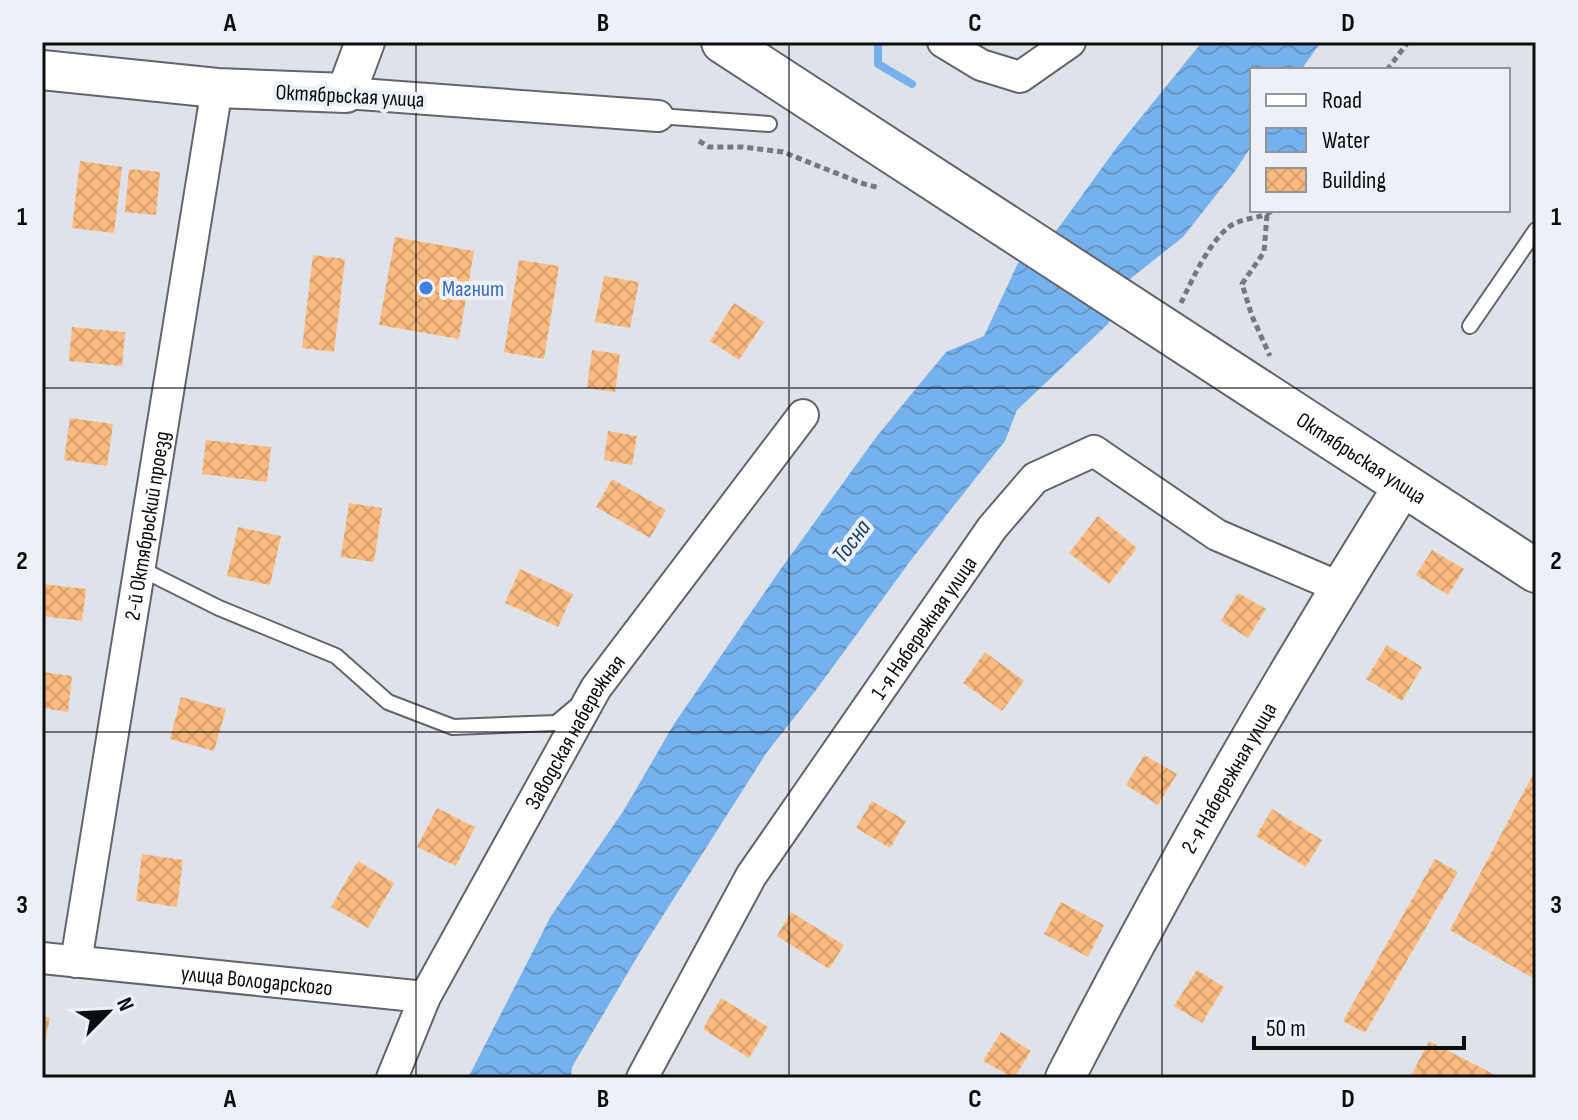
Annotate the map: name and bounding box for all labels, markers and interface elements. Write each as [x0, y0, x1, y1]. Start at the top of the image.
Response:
text: A [223, 8, 237, 39]
text: B [597, 8, 609, 39]
text: C [968, 8, 982, 39]
text: D [1341, 8, 1355, 39]
legend [1250, 68, 1510, 212]
street label: Октябрьская улица [275, 79, 425, 114]
text: Road [1322, 86, 1362, 115]
text: Water [1322, 126, 1370, 155]
text: Building [1322, 166, 1386, 195]
text: 1 [17, 202, 27, 233]
text: 1 [1551, 202, 1561, 233]
place label: Магнит [442, 276, 504, 303]
marker: Магнит [417, 279, 435, 297]
street label: Октябрьская улица [1291, 407, 1431, 511]
street label: 2-й Октябрьский проезд [119, 429, 176, 622]
water label: Тосна [826, 514, 877, 569]
text: 2 [16, 546, 28, 577]
text: 2 [1550, 546, 1562, 577]
street label: 1-я Набережная улица [865, 551, 983, 705]
street label: Заводская набережная [520, 650, 631, 814]
street label: 2-я Набережная улица [1176, 698, 1283, 859]
text: 3 [16, 890, 28, 921]
text: 3 [1550, 890, 1562, 921]
street label: улица Володарского [180, 960, 334, 1003]
north arrow [68, 972, 148, 1052]
text: N [110, 994, 140, 1015]
scale bar [1254, 1000, 1464, 1050]
text: 50 m [1266, 1014, 1306, 1043]
text: A [223, 1084, 237, 1115]
text: B [597, 1084, 609, 1115]
text: C [968, 1084, 982, 1115]
text: D [1341, 1084, 1355, 1115]

